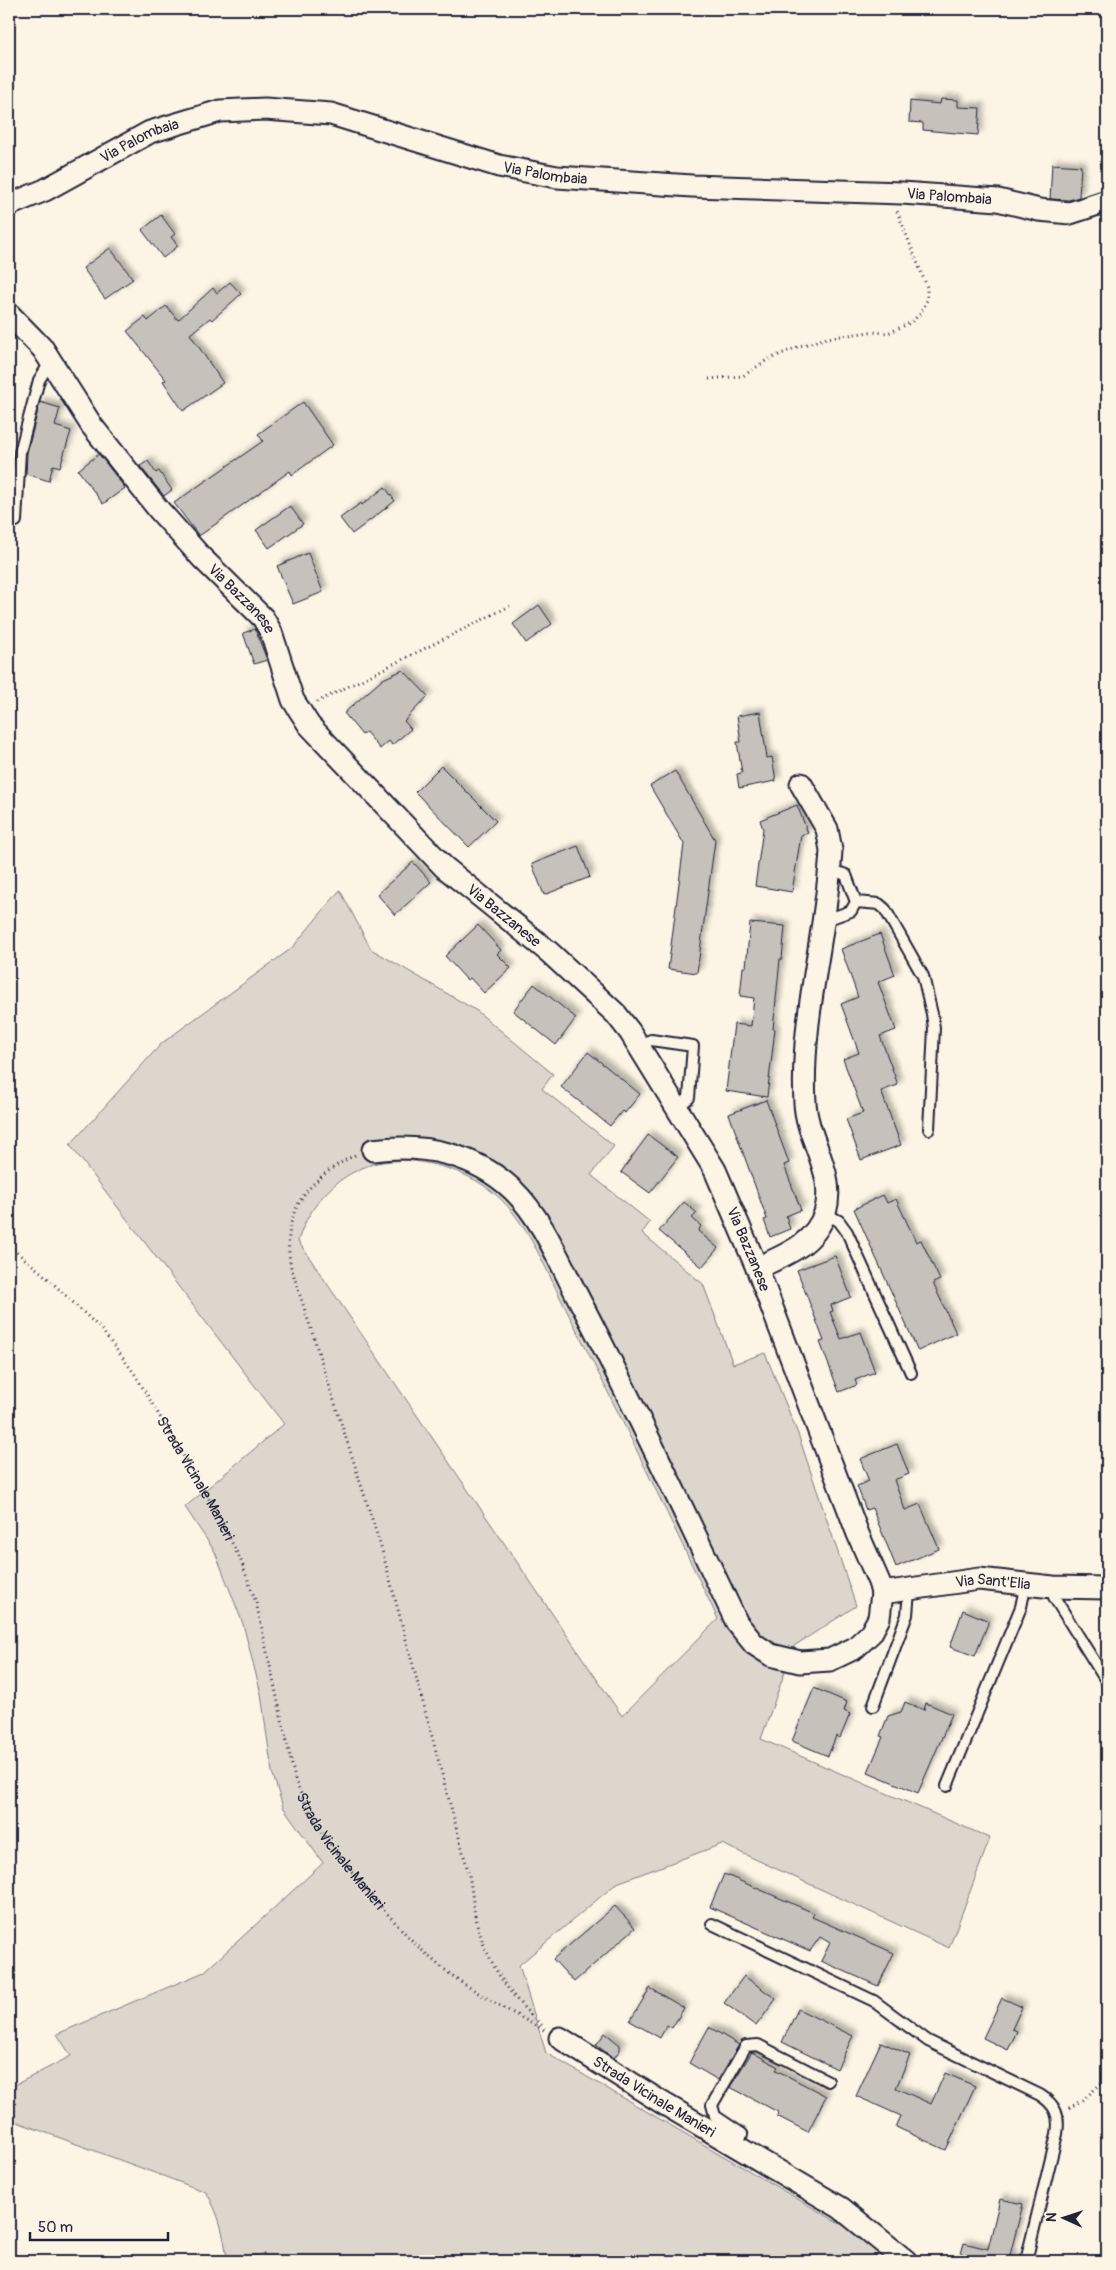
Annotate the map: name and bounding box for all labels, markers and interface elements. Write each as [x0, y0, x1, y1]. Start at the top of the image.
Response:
street label: Via Palombaia [97, 115, 181, 168]
street label: Via Palombaia [501, 158, 588, 189]
street label: Via Palombaia [906, 184, 992, 210]
street label: Via Bazzanese [204, 560, 279, 638]
street label: Via Bazzanese [463, 880, 545, 952]
street label: Via Bazzanese [722, 1204, 774, 1295]
street label: Strada Vicinale Manieri [152, 1413, 238, 1544]
street label: Via Sant'Elia [954, 1570, 1031, 1595]
street label: Strada Vicinale Manieri [292, 1790, 389, 1914]
street label: Strada Vicinale Manieri [589, 2052, 719, 2142]
north arrow [1038, 2192, 1088, 2242]
scale bar [30, 2210, 168, 2242]
text: N [1043, 2212, 1060, 2223]
text: 50 m [38, 2218, 73, 2237]

